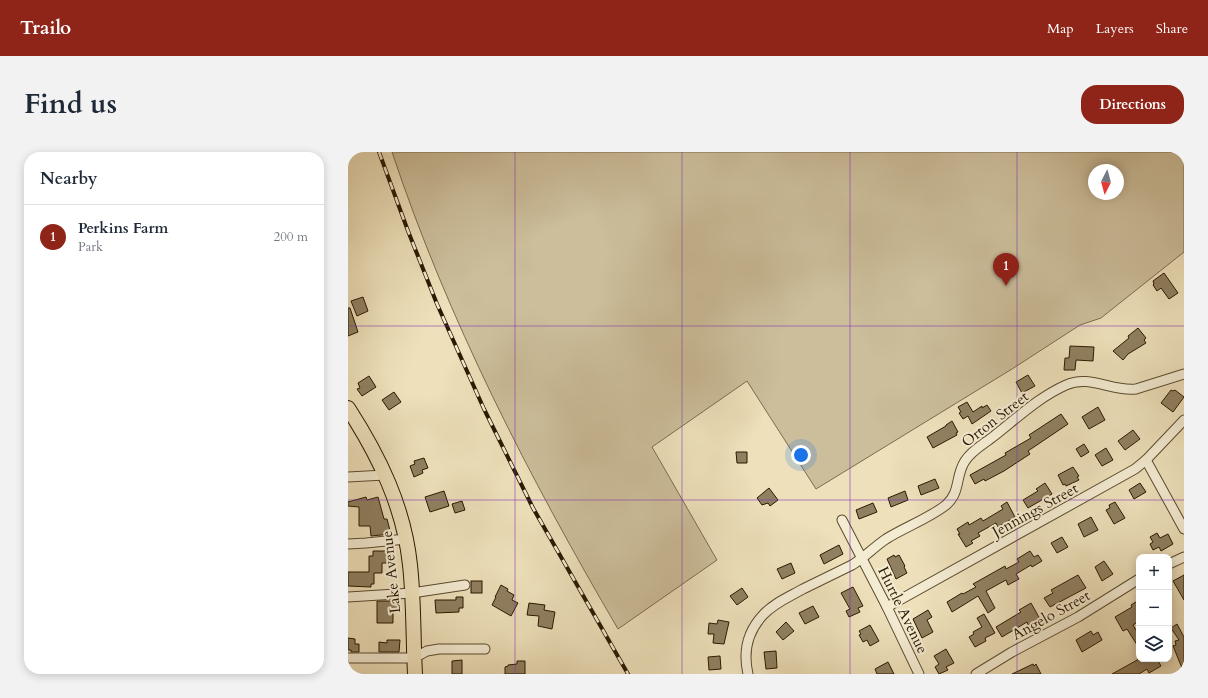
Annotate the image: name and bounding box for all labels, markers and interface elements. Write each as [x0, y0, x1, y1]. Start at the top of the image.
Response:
text: Trailo [20, 15, 71, 41]
text: Map [1047, 19, 1074, 38]
text: Layers [1096, 19, 1134, 38]
text: Share [1156, 19, 1188, 38]
text: Find us [24, 85, 117, 123]
button: Directions [1081, 85, 1184, 124]
north arrow [1088, 164, 1124, 200]
text: Nearby [40, 167, 97, 190]
text: Perkins Farm [78, 218, 168, 238]
text: 1 [50, 228, 56, 246]
text: 200 m [274, 228, 308, 246]
text: Park [78, 238, 103, 256]
pin: 1 [993, 253, 1019, 286]
street label: Orton Street [957, 386, 1033, 451]
your location [791, 445, 811, 465]
street label: Jennings Street [987, 478, 1082, 543]
street label: Lake Avenue [377, 529, 405, 614]
map controls [1136, 554, 1172, 662]
button: + [1136, 554, 1172, 590]
street label: Hurtle Avenue [873, 563, 933, 657]
street label: Angelo Street [1008, 585, 1094, 645]
button: − [1136, 590, 1172, 626]
button: layers [1136, 626, 1172, 662]

